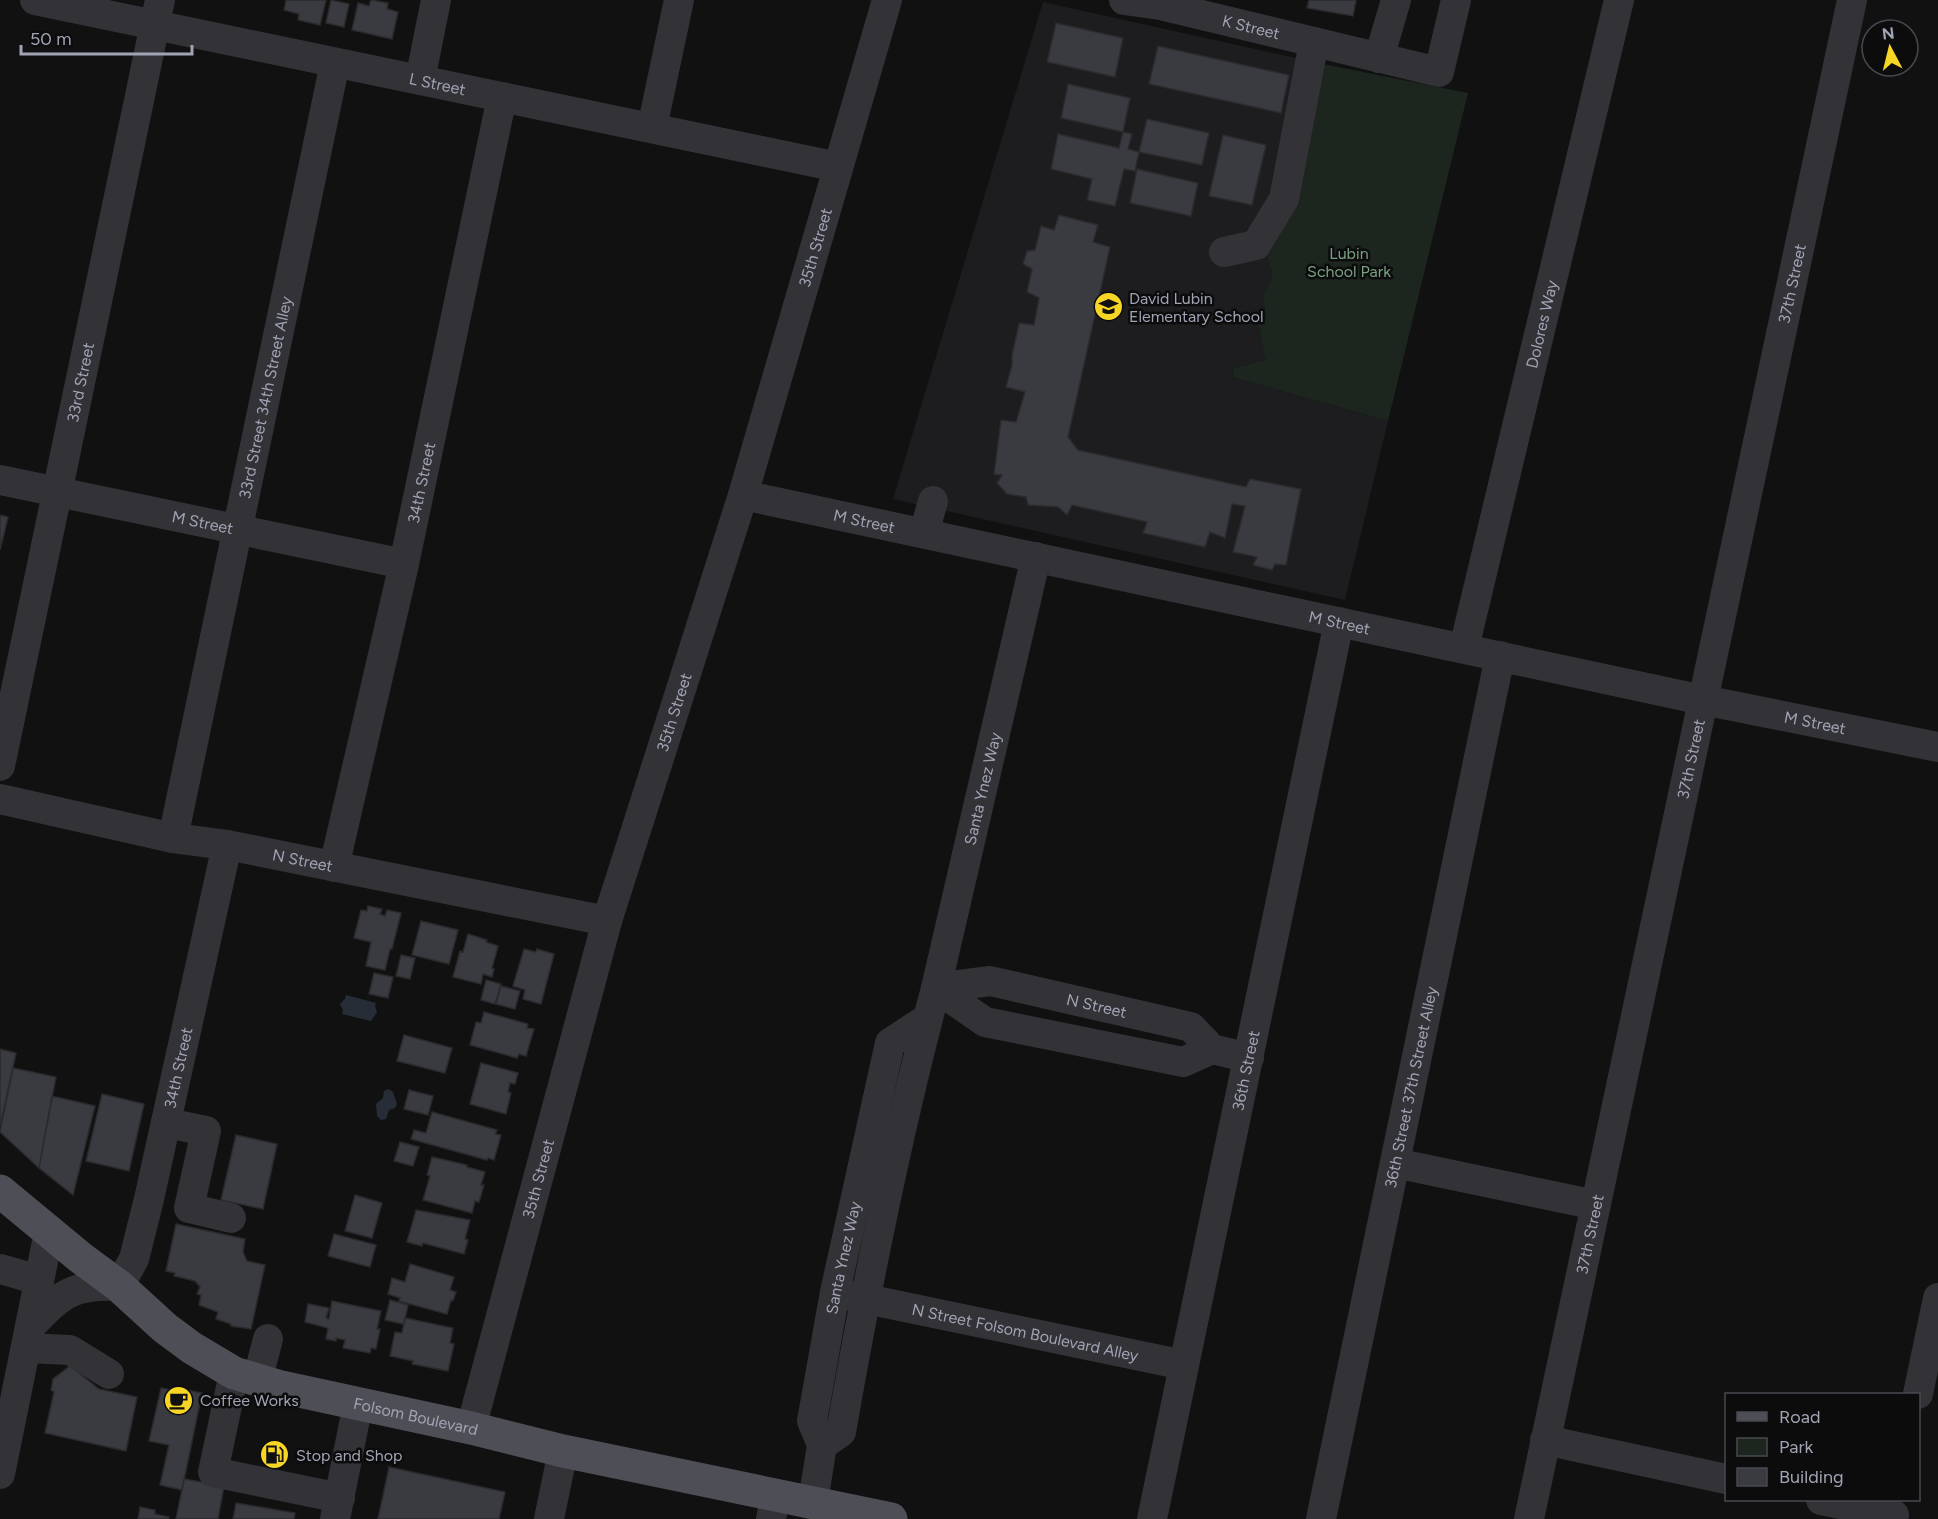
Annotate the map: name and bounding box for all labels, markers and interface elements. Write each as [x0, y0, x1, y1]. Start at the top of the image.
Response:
street label: K Street [1220, 11, 1282, 43]
scale bar [21, 18, 192, 56]
north arrow [1860, 18, 1920, 78]
text: N [1881, 23, 1896, 44]
text: 50 m [30, 28, 72, 50]
street label: L Street [407, 69, 467, 99]
street label: 35th Street [795, 206, 836, 289]
street label: 37th Street [1774, 242, 1810, 325]
park label: Lubin School Park [1307, 244, 1391, 281]
street label: Dolores Way [1522, 278, 1562, 370]
place label: David Lubin Elementary School [1129, 289, 1263, 326]
school or university icon: David Lubin Elementary School [1092, 291, 1124, 323]
street label: 33rd Street 34th Street Alley [235, 294, 296, 501]
street label: 33rd Street [63, 341, 98, 424]
street label: 34th Street [404, 441, 439, 525]
street label: M Street [832, 506, 897, 537]
street label: M Street [170, 507, 235, 538]
street label: M Street [1307, 607, 1372, 639]
street label: 35th Street [653, 671, 696, 754]
street label: M Street [1783, 707, 1847, 738]
street label: 37th Street [1673, 717, 1709, 801]
street label: Santa Ynez Way [961, 730, 1005, 847]
street label: N Street [271, 845, 334, 876]
street label: 36th Street 37th Street Alley [1381, 984, 1441, 1190]
street label: N Street [1065, 990, 1129, 1022]
street label: 34th Street [160, 1026, 197, 1110]
street label: 36th Street [1228, 1029, 1264, 1113]
street label: 35th Street [519, 1137, 558, 1221]
street label: 37th Street [1572, 1193, 1608, 1276]
street label: Santa Ynez Way [822, 1199, 865, 1316]
street label: N Street Folsom Boulevard Alley [910, 1300, 1141, 1365]
cafe icon: Coffee Works [163, 1384, 195, 1416]
place label: Coffee Works [200, 1391, 299, 1410]
legend [1725, 1393, 1920, 1501]
street label: Folsom Boulevard [352, 1394, 480, 1439]
text: Road [1779, 1406, 1820, 1428]
text: Park [1779, 1436, 1814, 1458]
fuel station icon: Stop and Shop [259, 1439, 291, 1471]
place label: Stop and Shop [296, 1446, 402, 1465]
text: Building [1779, 1466, 1844, 1488]

